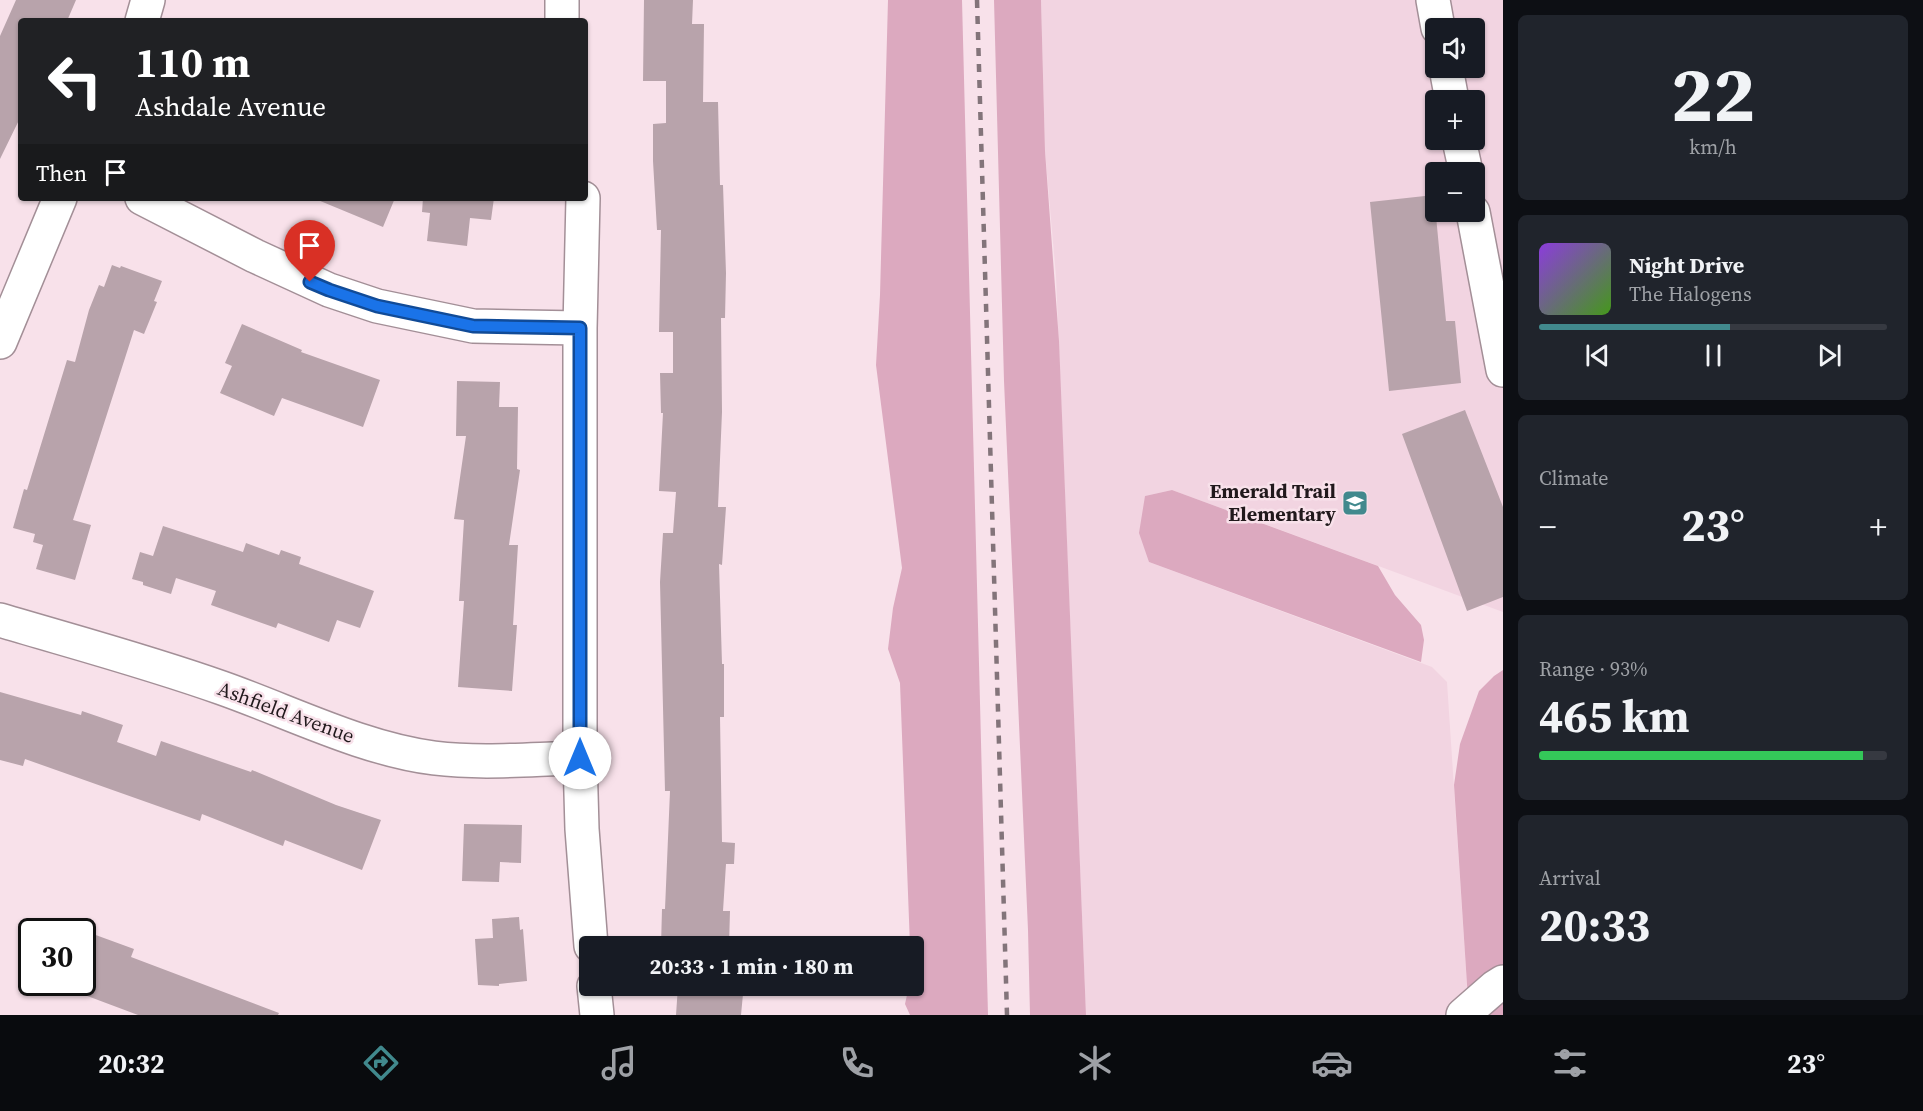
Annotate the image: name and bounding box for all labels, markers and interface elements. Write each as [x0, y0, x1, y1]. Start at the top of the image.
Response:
map controls [1425, 18, 1485, 222]
button: sound [1425, 18, 1485, 78]
text: 110 m [135, 33, 250, 91]
text: 22 [1671, 40, 1755, 147]
icon: left [36, 42, 114, 120]
text: Ashdale Avenue [135, 88, 326, 125]
button: + [1425, 90, 1485, 150]
text: km/h [1689, 133, 1737, 161]
icon: arrive [99, 156, 132, 189]
text: Then [36, 158, 87, 188]
button: − [1425, 162, 1485, 222]
pin [284, 220, 335, 282]
icon: arrive [293, 229, 326, 262]
text: Night Drive [1629, 250, 1744, 280]
text: The Halogens [1629, 280, 1752, 308]
icon: previous [1581, 339, 1614, 372]
icon: pause [1697, 339, 1730, 372]
icon: next [1813, 339, 1846, 372]
text: Climate [1539, 464, 1608, 492]
place label: Emerald Trail Elementary [1209, 477, 1336, 528]
school or university icon: Emerald Trail Elementary [1340, 488, 1370, 518]
text: 23° [1681, 494, 1745, 556]
text: − [1539, 504, 1557, 549]
text: + [1869, 504, 1887, 549]
text: Range · 93% [1539, 655, 1648, 683]
street label: Ashfield Avenue [214, 674, 358, 750]
text: 465 km [1539, 685, 1690, 747]
position arrow [548, 726, 612, 790]
text: Arrival [1539, 864, 1601, 892]
text: 20:33 [1539, 894, 1650, 956]
speed limit sign: 30 [18, 918, 96, 996]
text: 20:33 · 1 min · 180 m [650, 951, 853, 981]
icon: directions [360, 1042, 402, 1084]
icon: music [598, 1042, 640, 1084]
icon: phone [836, 1042, 878, 1084]
icon: climate [1074, 1042, 1116, 1084]
icon: car [1311, 1042, 1353, 1084]
icon: filters [1549, 1042, 1591, 1084]
text: 20:32 [98, 1045, 165, 1082]
text: 23° [1787, 1045, 1825, 1082]

